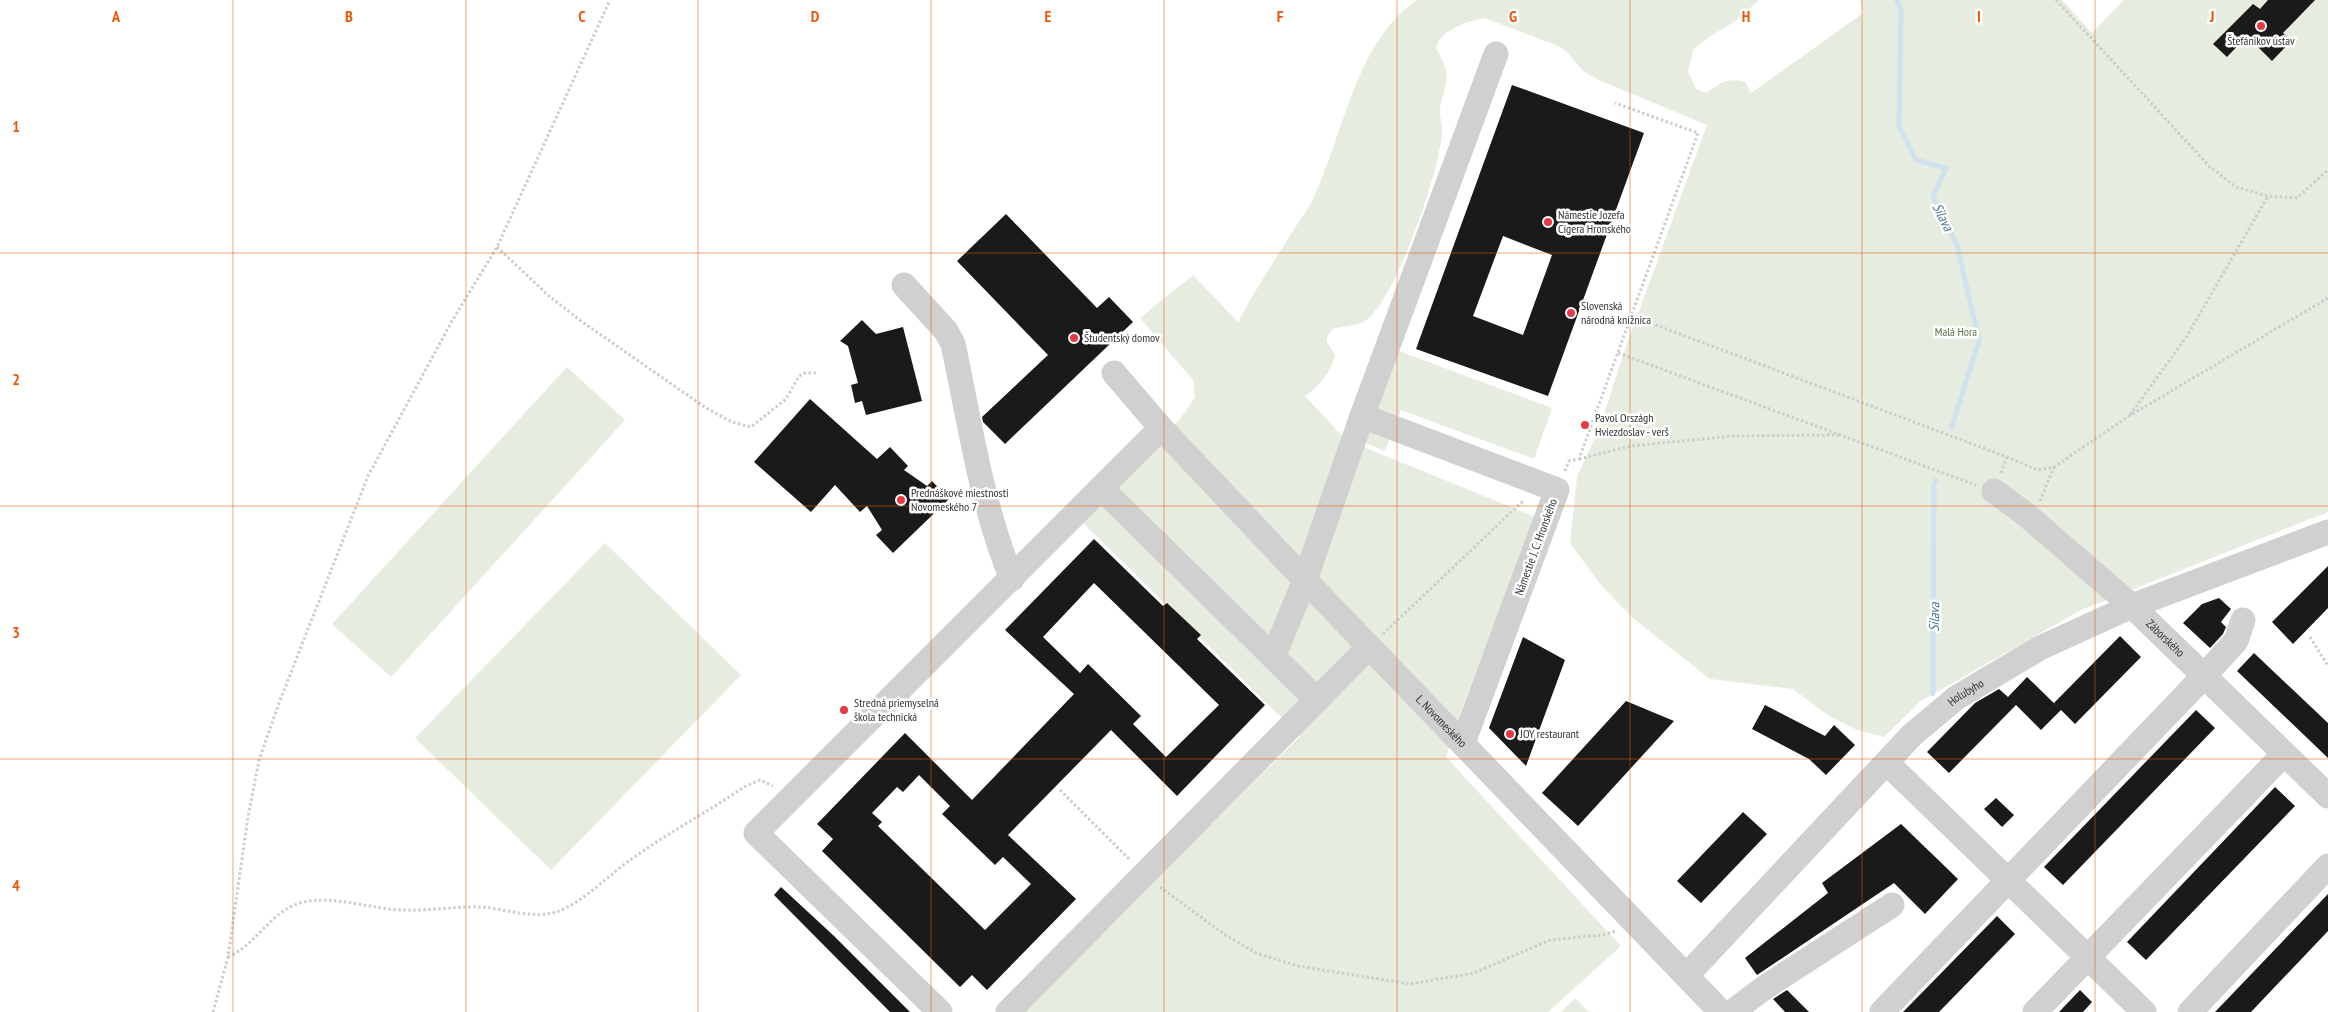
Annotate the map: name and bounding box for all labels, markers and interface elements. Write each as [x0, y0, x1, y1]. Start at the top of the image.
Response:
text: A [111, 6, 121, 26]
text: B [345, 6, 353, 26]
text: C [578, 6, 586, 26]
text: D [811, 6, 820, 26]
text: E [1045, 6, 1052, 26]
text: F [1277, 6, 1284, 26]
text: G [1509, 6, 1517, 26]
text: H [1742, 6, 1750, 26]
text: I [1977, 6, 1981, 26]
text: J [2209, 6, 2214, 26]
marker: Štefánikov ústav [2255, 20, 2267, 32]
place label: Štefánikov ústav [2227, 33, 2295, 48]
text: 1 [12, 116, 20, 136]
water label: Silava [1928, 200, 1958, 235]
place label: Námestie Jozefa Cígera Hronského [1558, 207, 1631, 236]
marker: Námestie Jozefa Cígera Hronského [1542, 216, 1554, 228]
place label: Slovenská národná knižnica [1581, 298, 1651, 327]
marker: Slovenská národná knižnica [1565, 307, 1577, 319]
park label: Malá Hora [1935, 324, 1977, 339]
place label: Študentský domov [1084, 330, 1160, 345]
marker: Študentský domov [1068, 332, 1080, 344]
text: 2 [12, 369, 20, 389]
place label: Pavol Országh Hviezdoslav - verš [1595, 410, 1669, 439]
marker: Pavol Országh Hviezdoslav - verš [1579, 419, 1591, 431]
place label: Prednáškové miestnosti Novomeského 7 [911, 485, 1009, 514]
marker: Prednáškové miestnosti Novomeského 7 [895, 494, 907, 506]
street label: Námestie J. C. Hronského [1511, 496, 1560, 597]
water label: Silava [1925, 601, 1943, 632]
street label: Záborského [2143, 616, 2188, 660]
text: 3 [12, 622, 20, 642]
street label: Holubyho [1944, 675, 1986, 709]
street label: L. Novomeského [1413, 692, 1470, 750]
place label: Stredná priemyselná škola technická [854, 695, 939, 724]
marker: Stredná priemyselná škola technická [838, 704, 850, 716]
place label: JOY restaurant [1519, 726, 1580, 741]
marker: JOY restaurant [1504, 728, 1516, 740]
text: 4 [12, 875, 20, 895]

